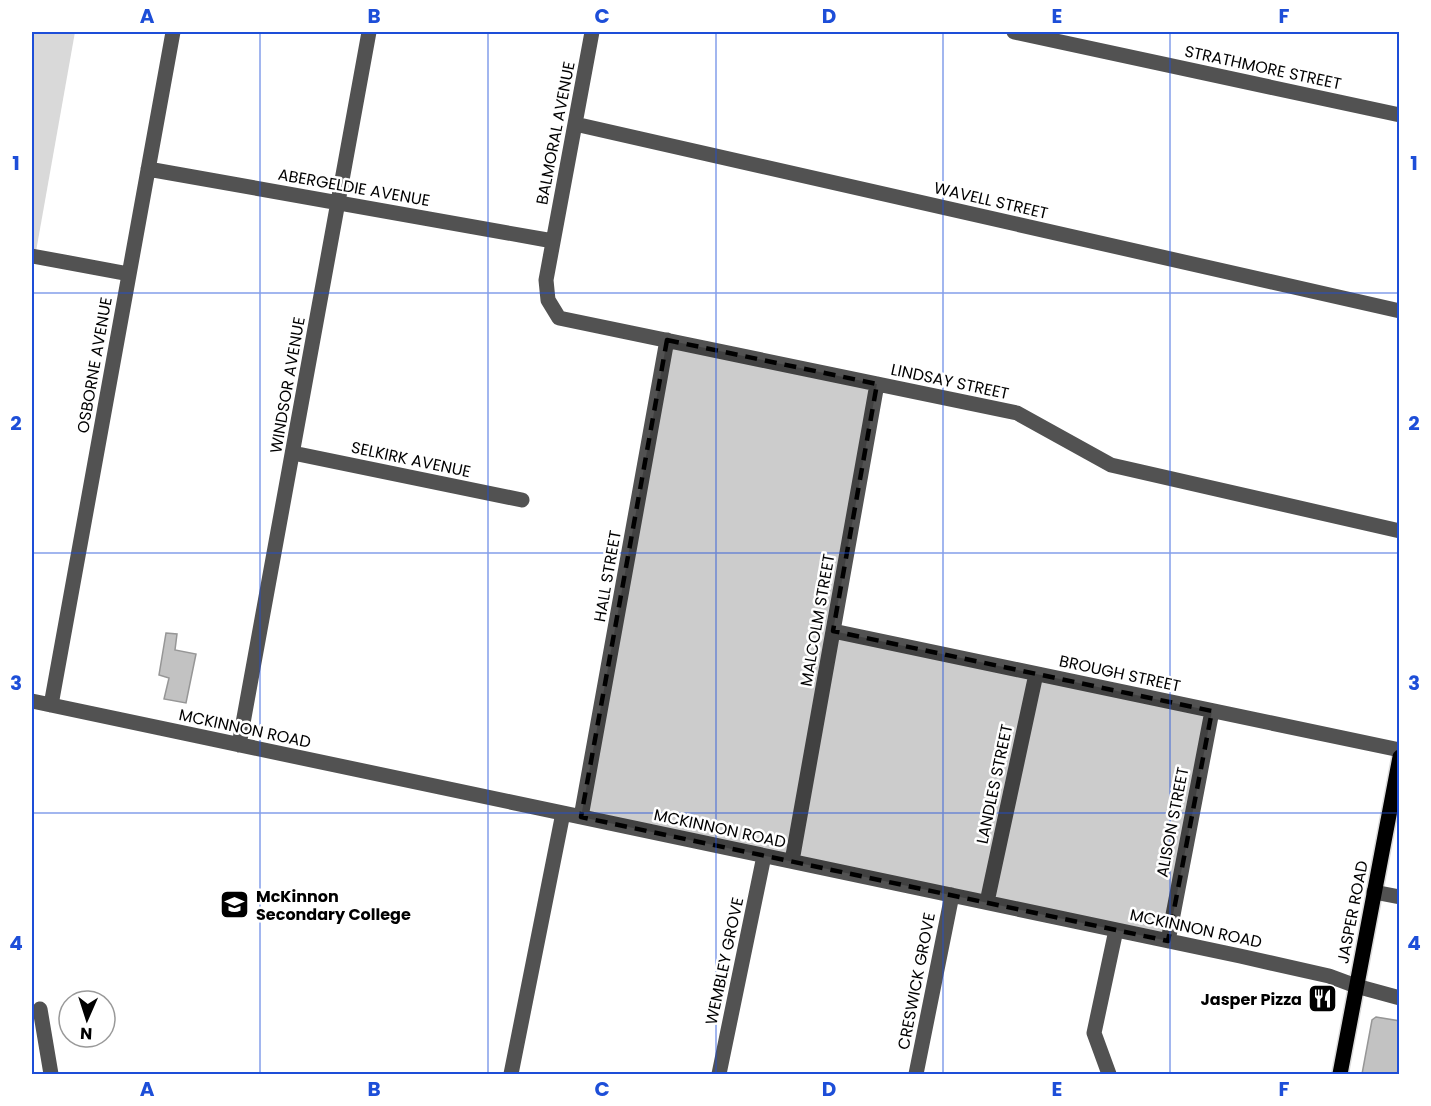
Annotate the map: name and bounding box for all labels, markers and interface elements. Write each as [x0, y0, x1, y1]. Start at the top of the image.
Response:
text: A [140, 2, 155, 30]
text: B [367, 2, 381, 30]
text: C [594, 2, 610, 30]
text: D [822, 2, 836, 30]
text: E [1052, 2, 1062, 30]
text: F [1279, 2, 1290, 30]
street label: STRATHMORE STREET [1182, 40, 1344, 95]
street label: BALMORAL AVENUE [530, 59, 581, 207]
text: 1 [12, 149, 20, 177]
text: 1 [1410, 149, 1418, 177]
street label: ABERGELDIE AVENUE [276, 163, 432, 212]
street label: WAVELL STREET [932, 176, 1050, 225]
street label: OSBORNE AVENUE [71, 295, 118, 435]
street label: WINDSOR AVENUE [264, 315, 311, 455]
street label: LINDSAY STREET [889, 358, 1011, 405]
text: 2 [10, 409, 22, 437]
text: 2 [1408, 409, 1420, 437]
street label: SELKIRK AVENUE [349, 436, 473, 483]
street label: HALL STREET [588, 528, 627, 624]
street label: MALCOLM STREET [795, 552, 841, 688]
street label: BROUGH STREET [1057, 649, 1183, 698]
text: 3 [10, 669, 22, 697]
text: 3 [1408, 669, 1420, 697]
street label: MCKINNON ROAD [177, 703, 313, 754]
street label: LANDLES STREET [971, 722, 1018, 846]
street label: ALISON STREET [1151, 765, 1195, 879]
street label: MCKINNON ROAD [652, 803, 788, 854]
street label: JASPER ROAD [1331, 859, 1374, 966]
place label: McKinnon Secondary College [256, 885, 411, 926]
school or university icon: McKinnon Secondary College [219, 889, 251, 921]
street label: WEMBLEY GROVE [700, 895, 749, 1027]
street label: MCKINNON ROAD [1128, 903, 1264, 954]
street label: CRESWICK GROVE [892, 911, 941, 1052]
text: 4 [9, 929, 23, 957]
text: 4 [1407, 929, 1421, 957]
restaurant icon: Jasper Pizza [1307, 983, 1339, 1015]
place label: Jasper Pizza [1201, 988, 1302, 1011]
north arrow [57, 989, 117, 1049]
text: N [80, 1022, 93, 1045]
text: A [140, 1075, 155, 1103]
text: B [367, 1075, 381, 1103]
text: C [594, 1075, 610, 1103]
text: D [822, 1075, 836, 1103]
text: E [1052, 1075, 1062, 1103]
text: F [1279, 1075, 1290, 1103]

